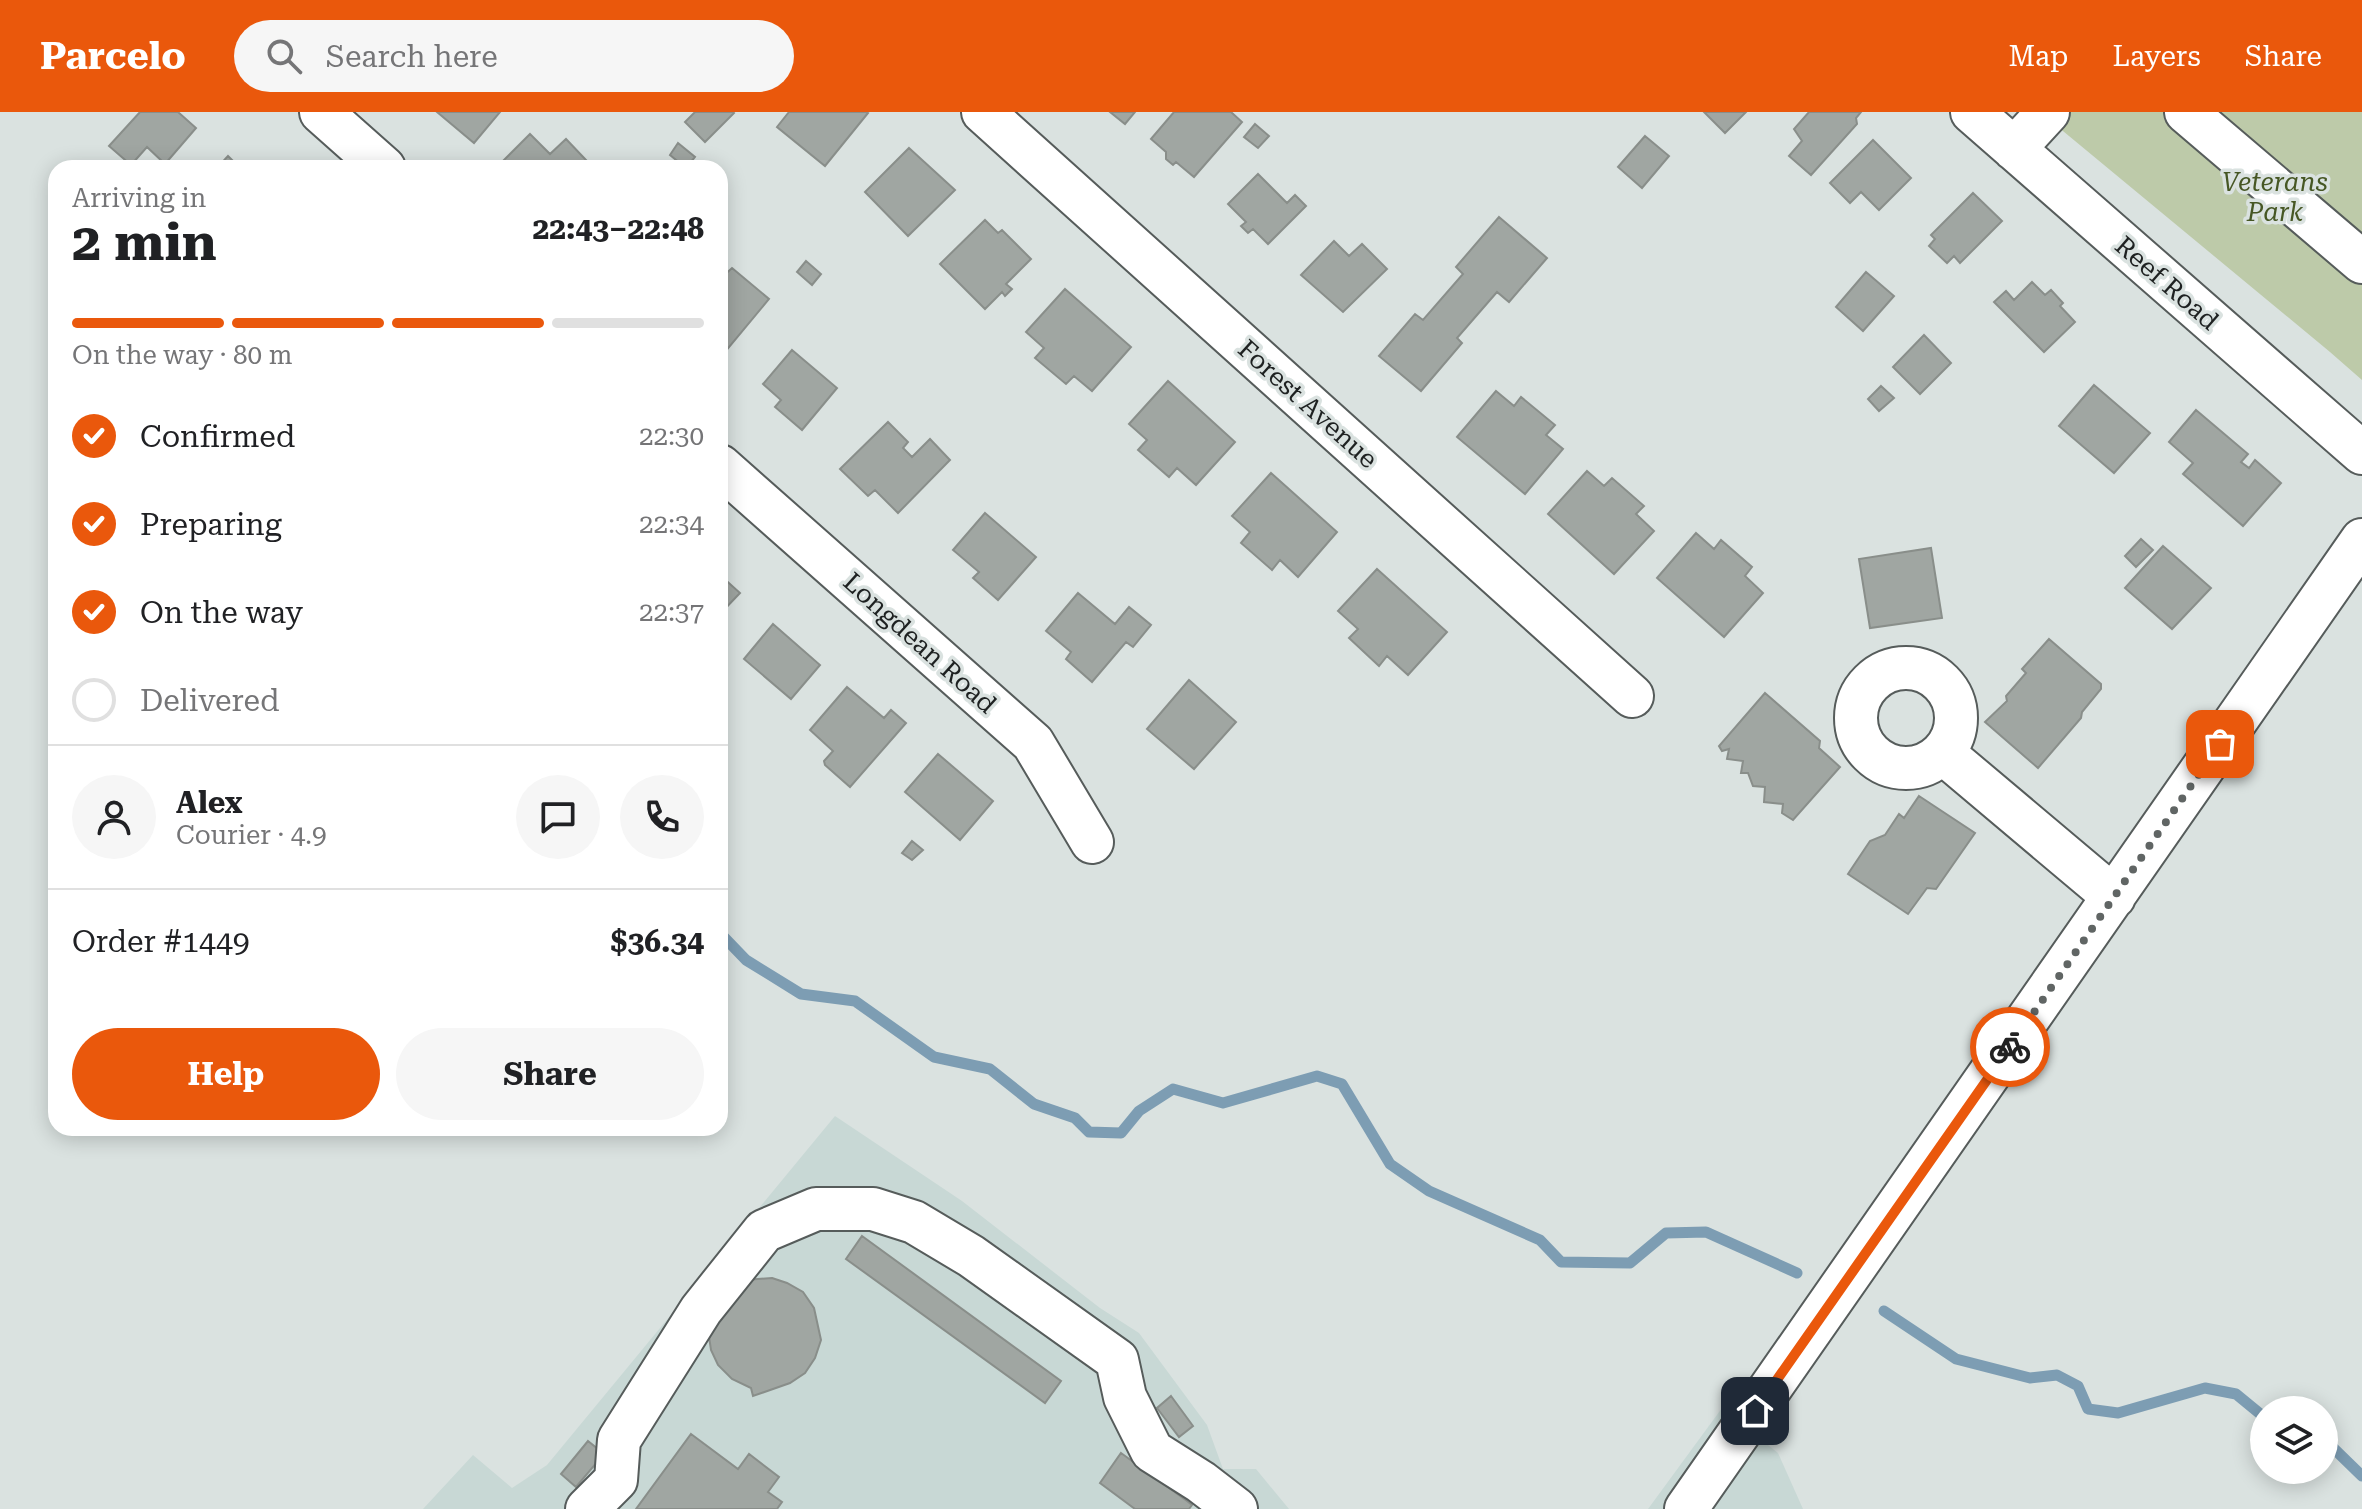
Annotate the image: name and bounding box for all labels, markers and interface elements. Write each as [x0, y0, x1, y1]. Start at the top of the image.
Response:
search box [234, 20, 794, 92]
text: Parcelo [40, 34, 186, 78]
icon: search [262, 34, 306, 78]
text: Search here [326, 39, 498, 74]
text: Map [2009, 40, 2068, 73]
text: Layers [2112, 40, 2201, 73]
text: Share [2245, 40, 2322, 73]
park label: Veterans Park [2222, 167, 2328, 227]
text: Arriving in [72, 183, 206, 213]
text: 22:43–22:48 [532, 211, 704, 246]
text: 2 min [72, 212, 217, 273]
street label: Reef Road [2109, 230, 2225, 336]
street label: Forest Avenue [1232, 334, 1384, 474]
text: On the way · 80 m [72, 340, 292, 370]
icon: check [72, 414, 116, 458]
text: Confirmed [140, 419, 295, 454]
text: 22:30 [639, 421, 704, 451]
icon: check [72, 502, 116, 546]
text: Preparing [140, 507, 282, 542]
text: 22:34 [639, 509, 704, 539]
street label: Longdean Road [837, 567, 1003, 720]
icon: check [72, 590, 116, 634]
text: On the way [140, 595, 303, 630]
text: 22:37 [639, 597, 704, 627]
text: Delivered [140, 683, 279, 718]
pin [2186, 710, 2254, 778]
icon: bag [2198, 722, 2242, 766]
button: person [72, 775, 156, 859]
button: chat [516, 775, 600, 859]
button: phone [620, 775, 704, 859]
text: Alex [176, 785, 243, 820]
text: Courier · 4.9 [176, 820, 326, 850]
text: Order #1449 [72, 924, 250, 959]
text: $36.34 [611, 924, 704, 959]
courier [1970, 1007, 2050, 1087]
icon: bike [1988, 1025, 2032, 1069]
button: Help [72, 1028, 380, 1120]
button: Share [396, 1028, 704, 1120]
pin [1721, 1377, 1789, 1445]
icon: home [1733, 1389, 1777, 1433]
map controls [2250, 1396, 2338, 1484]
button: layers [2250, 1396, 2338, 1484]

